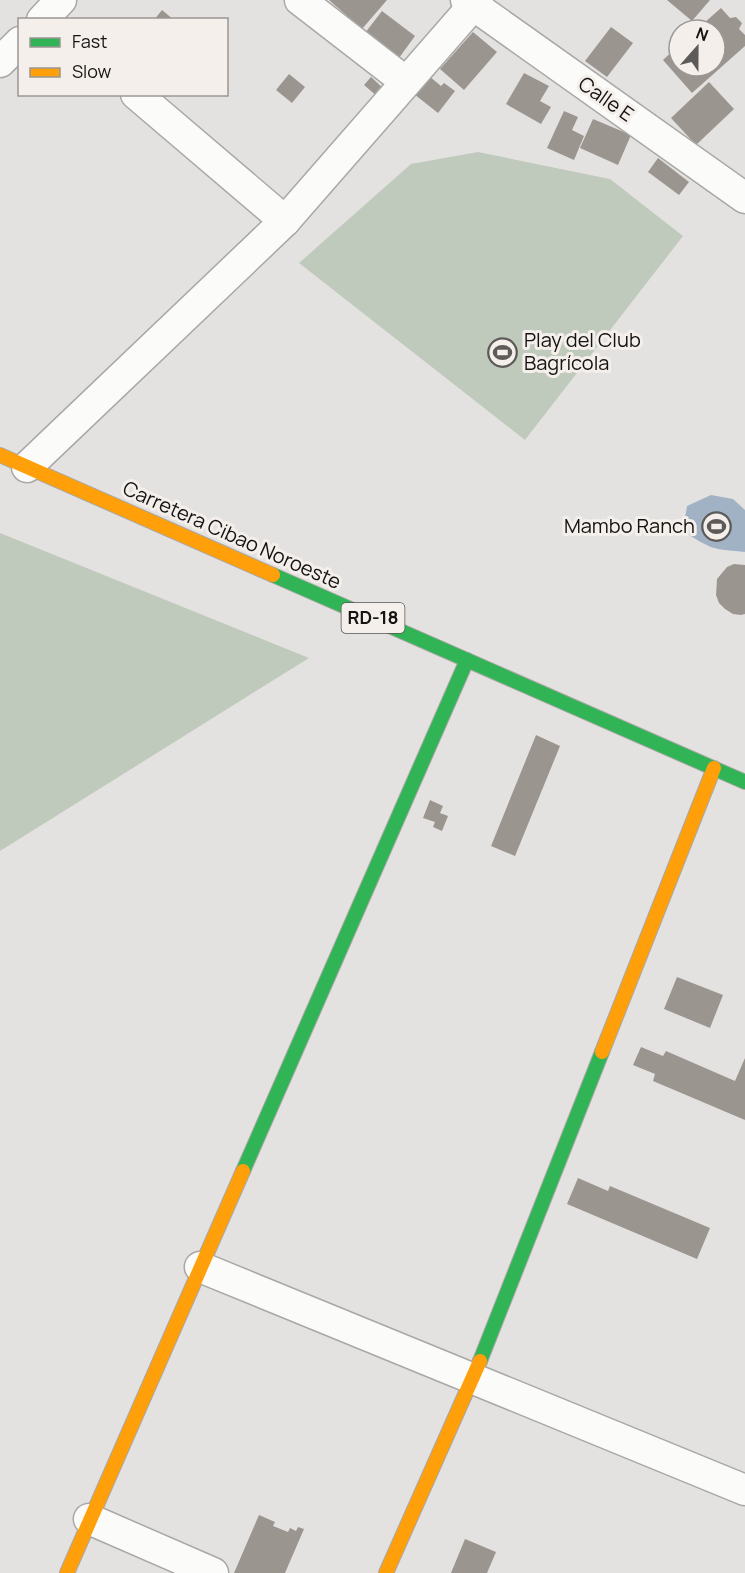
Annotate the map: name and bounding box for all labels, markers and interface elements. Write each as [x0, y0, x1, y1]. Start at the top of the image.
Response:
legend [18, 18, 228, 96]
north arrow [667, 18, 727, 78]
text: N [693, 22, 712, 46]
text: Fast [72, 29, 107, 53]
text: Slow [72, 59, 112, 83]
street label: Calle E [573, 70, 639, 127]
place label: Play del Club Bagrícola [524, 326, 641, 376]
sports icon: Play del Club Bagrícola [487, 336, 519, 368]
street label: Carretera Cibao Noroeste [119, 474, 346, 595]
sports icon: Mambo Ranch [700, 510, 732, 542]
place label: Mambo Ranch [564, 512, 695, 539]
road number: RD-18 [342, 603, 404, 633]

